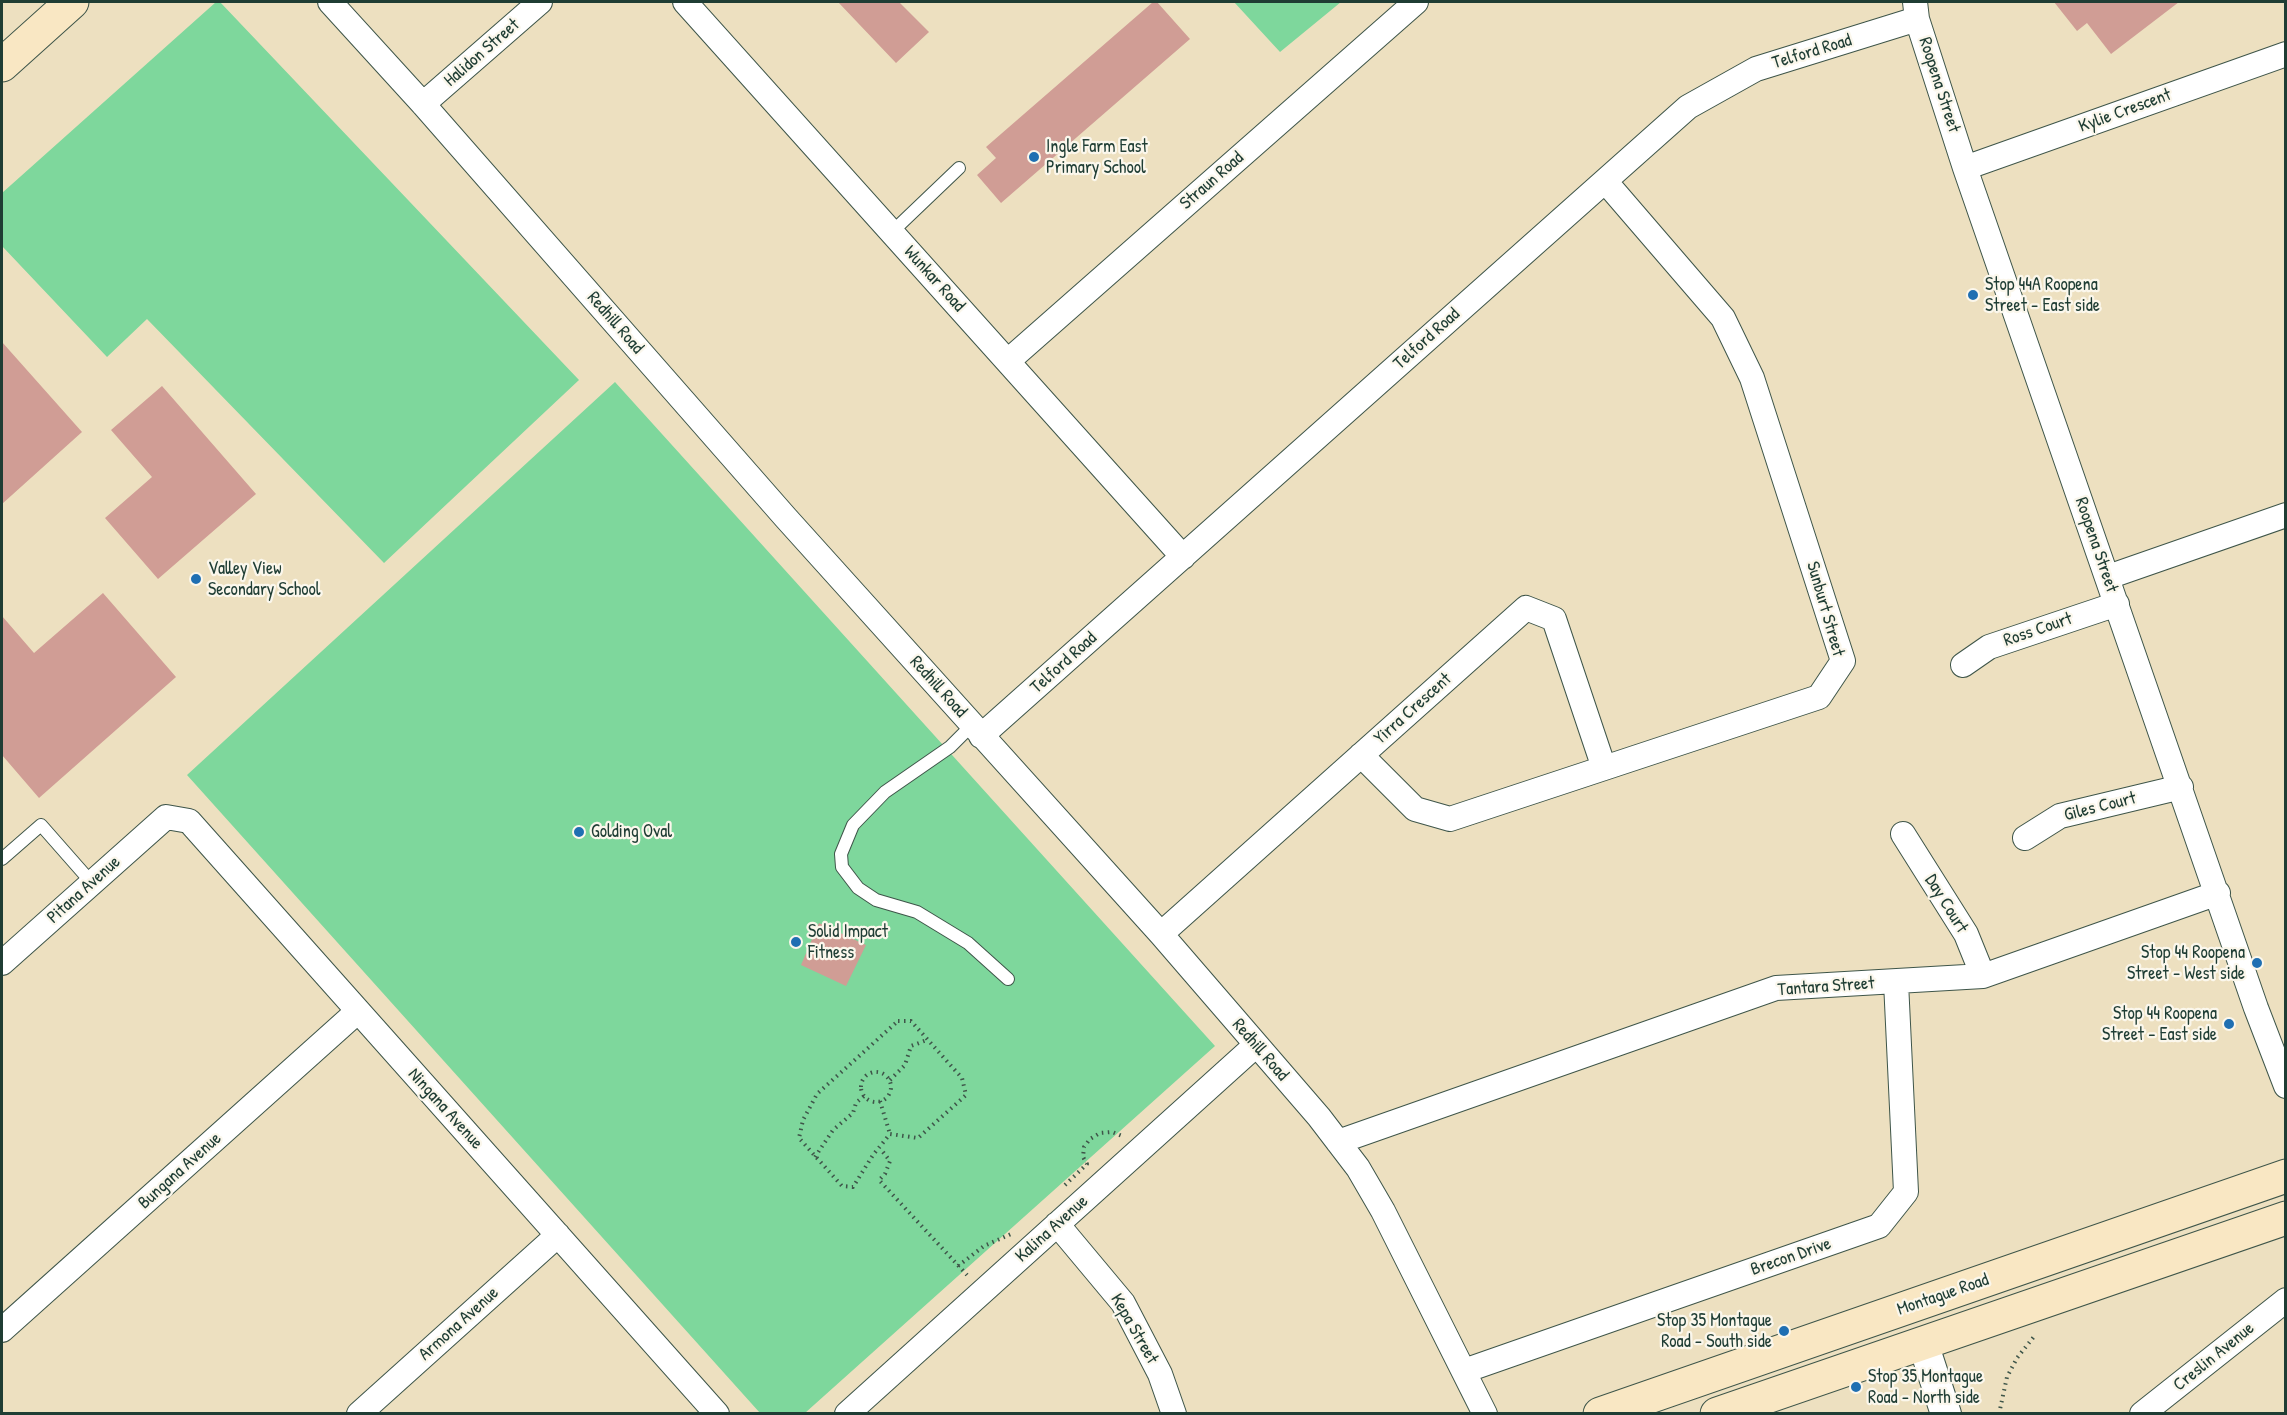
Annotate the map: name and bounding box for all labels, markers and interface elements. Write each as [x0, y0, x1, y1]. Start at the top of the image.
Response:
street label: Halidon Street [440, 14, 524, 92]
street label: Telford Road [1770, 30, 1854, 74]
street label: Roopena Street [1913, 35, 1965, 135]
street label: Kylie Crescent [2076, 84, 2174, 138]
place label: Ingle Farm East Primary School [1046, 136, 1148, 178]
street label: Straun Road [1176, 147, 1248, 215]
marker: Ingle Farm East Primary School [1027, 150, 1041, 164]
street label: Wunkar Road [899, 241, 969, 317]
place label: Stop 44A Roopena Street - East side [1985, 274, 2100, 316]
street label: Redhill Road [582, 287, 648, 359]
marker: Stop 44A Roopena Street - East side [1966, 288, 1980, 302]
street label: Telford Road [1389, 304, 1465, 374]
street label: Roopena Street [2070, 495, 2122, 595]
place label: Valley View Secondary School [208, 558, 321, 600]
street label: Sunburt Street [1801, 559, 1849, 659]
marker: Valley View Secondary School [189, 572, 203, 586]
street label: Ross Court [2001, 608, 2075, 652]
street label: Telford Road [1026, 628, 1102, 698]
street label: Redhill Road [905, 652, 971, 722]
street label: Yirra Crescent [1370, 669, 1456, 749]
street label: Giles Court [2062, 788, 2138, 826]
place label: Golding Oval [591, 821, 672, 843]
marker: Golding Oval [572, 825, 586, 839]
street label: Pitana Avenue [43, 852, 125, 928]
street label: Day Court [1920, 871, 1972, 937]
place label: Solid Impact Fitness [808, 921, 888, 964]
marker: Solid Impact Fitness [789, 935, 803, 949]
place label: Stop 44 Roopena Street - West side [2127, 942, 2245, 984]
marker: Stop 44 Roopena Street - West side [2250, 956, 2264, 970]
street label: Tantara Street [1777, 973, 1875, 1001]
place label: Stop 44 Roopena Street - East side [2102, 1003, 2217, 1046]
street label: Redhill Road [1227, 1014, 1293, 1086]
marker: Stop 44 Roopena Street - East side [2222, 1017, 2236, 1031]
street label: Ningana Avenue [403, 1064, 487, 1154]
street label: Bungana Avenue [134, 1128, 226, 1214]
street label: Kalina Avenue [1011, 1191, 1093, 1267]
street label: Brecon Drive [1748, 1233, 1834, 1281]
street label: Montague Road [1894, 1269, 1992, 1321]
street label: Armona Avenue [415, 1282, 503, 1366]
street label: Kepa Street [1105, 1290, 1163, 1368]
place label: Stop 35 Montague Road - South side [1657, 1310, 1772, 1352]
street label: Creslin Avenue [2169, 1318, 2259, 1396]
marker: Stop 35 Montague Road - South side [1777, 1324, 1791, 1338]
place label: Stop 35 Montague Road - North side [1868, 1366, 1983, 1408]
marker: Stop 35 Montague Road - North side [1849, 1380, 1863, 1394]

